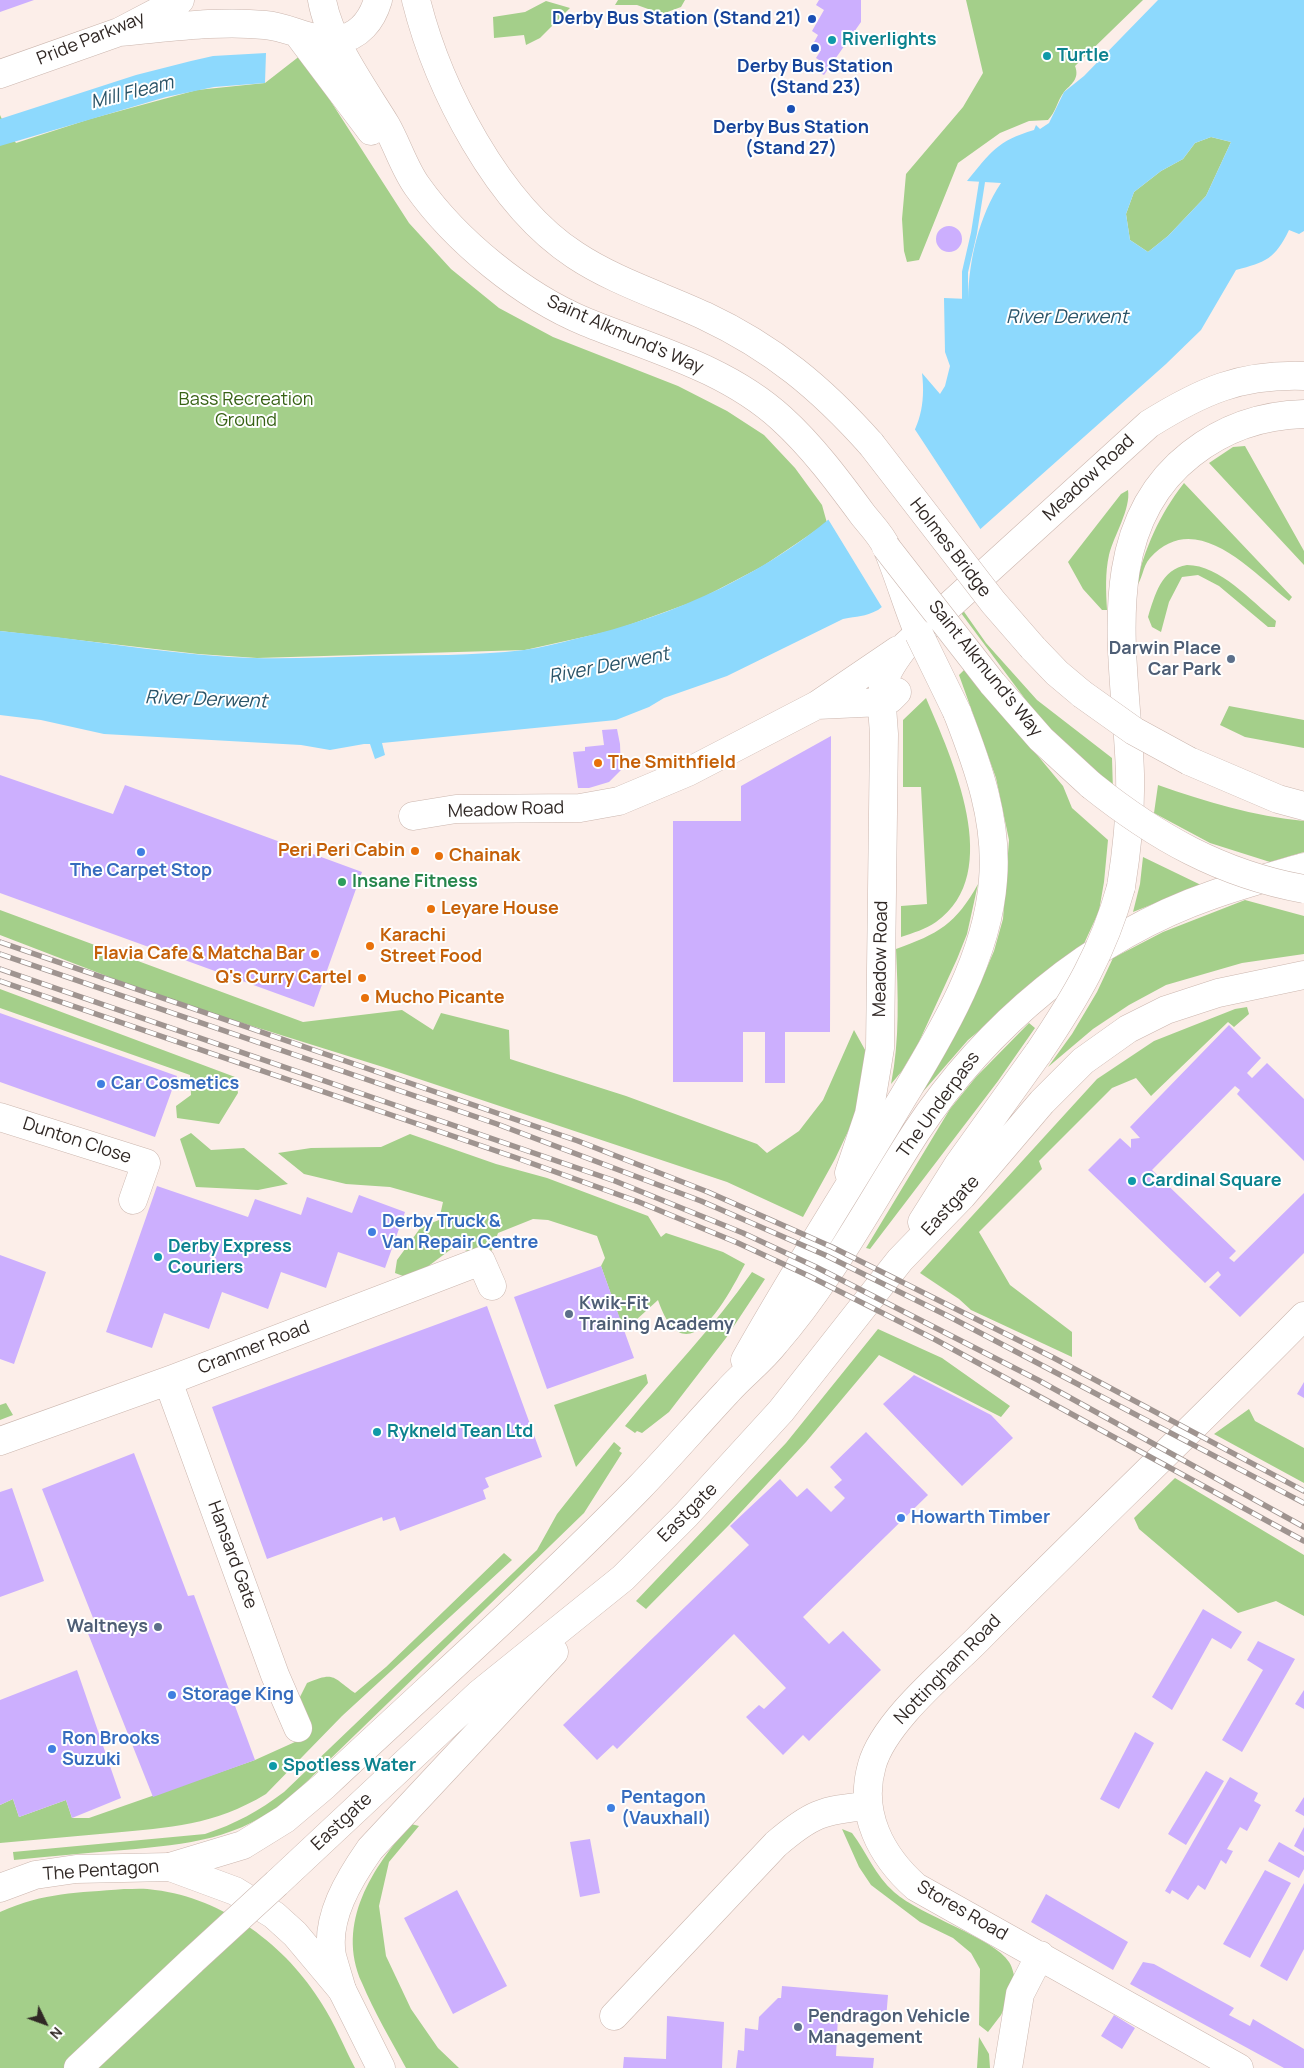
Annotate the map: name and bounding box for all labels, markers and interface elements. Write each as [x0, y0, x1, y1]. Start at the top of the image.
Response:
street label: Pride Parkway [34, 8, 148, 70]
place label: Derby Bus Station (Stand 21) [552, 8, 802, 30]
marker: Derby Bus Station (Stand 21) [806, 13, 818, 25]
place label: Riverlights [842, 29, 937, 51]
marker: Riverlights [826, 34, 838, 46]
marker: Derby Bus Station (Stand 23) [809, 42, 821, 54]
place label: Turtle [1057, 45, 1109, 67]
marker: Turtle [1041, 50, 1053, 62]
place label: Derby Bus Station (Stand 23) [737, 56, 893, 98]
water label: Mill Fleam [88, 72, 176, 114]
marker: Derby Bus Station (Stand 27) [785, 103, 797, 115]
place label: Derby Bus Station (Stand 27) [713, 117, 869, 160]
street label: Saint Alkmund's Way [543, 291, 707, 379]
water label: River Derwent [1006, 307, 1128, 329]
park label: Bass Recreation Ground [179, 389, 313, 432]
street label: Meadow Road [1039, 430, 1139, 526]
street label: Holmes Bridge [905, 494, 995, 602]
street label: Saint Alkmund's Way [923, 597, 1047, 741]
place label: Darwin Place Car Park [1109, 638, 1221, 681]
water label: River Derwent [547, 643, 671, 689]
marker: Darwin Place Car Park [1225, 653, 1237, 665]
water label: River Derwent [145, 686, 267, 714]
place label: The Smithfield [608, 752, 736, 774]
marker: The Smithfield [592, 757, 604, 769]
street label: Meadow Road [447, 797, 565, 823]
place label: Peri Peri Cabin [278, 840, 405, 862]
marker: Peri Peri Cabin [409, 845, 421, 857]
place label: Chainak [449, 845, 520, 867]
marker: The Carpet Stop [135, 846, 147, 858]
marker: Chainak [433, 850, 445, 862]
place label: The Carpet Stop [70, 860, 212, 882]
place label: Insane Fitness [352, 871, 478, 893]
marker: Insane Fitness [336, 876, 348, 888]
place label: Leyare House [441, 898, 559, 920]
street label: Meadow Road [869, 901, 893, 1017]
marker: Leyare House [425, 903, 437, 915]
place label: Karachi Street Food [380, 925, 482, 968]
marker: Karachi Street Food [364, 940, 376, 952]
place label: Flavia Cafe & Matcha Bar [94, 943, 305, 965]
marker: Flavia Cafe & Matcha Bar [309, 948, 321, 960]
place label: Q's Curry Cartel [216, 967, 352, 989]
marker: Q's Curry Cartel [356, 972, 368, 984]
place label: Mucho Picante [375, 987, 505, 1009]
marker: Mucho Picante [359, 992, 371, 1004]
street label: The Underpass [893, 1048, 985, 1162]
place label: Car Cosmetics [111, 1073, 239, 1095]
marker: Car Cosmetics [95, 1078, 107, 1090]
street label: Dunton Close [20, 1113, 134, 1169]
place label: Cardinal Square [1142, 1170, 1281, 1192]
street label: Eastgate [918, 1171, 984, 1241]
marker: Cardinal Square [1126, 1175, 1138, 1187]
place label: Derby Truck & Van Repair Centre [382, 1211, 538, 1254]
marker: Derby Truck & Van Repair Centre [366, 1226, 378, 1238]
place label: Derby Express Couriers [168, 1236, 292, 1278]
marker: Derby Express Couriers [152, 1251, 164, 1263]
place label: Kwik-Fit Training Academy [579, 1293, 734, 1336]
marker: Kwik-Fit Training Academy [563, 1308, 575, 1320]
street label: Cranmer Road [195, 1317, 313, 1379]
place label: Rykneld Tean Ltd [387, 1421, 533, 1443]
marker: Rykneld Tean Ltd [371, 1426, 383, 1438]
street label: Eastgate [654, 1479, 722, 1547]
street label: Hansard Gate [203, 1498, 261, 1612]
place label: Howarth Timber [911, 1507, 1050, 1529]
marker: Howarth Timber [895, 1512, 907, 1524]
street label: Nottingham Road [890, 1611, 1006, 1729]
place label: Waltneys [66, 1616, 148, 1638]
marker: Waltneys [152, 1621, 164, 1633]
place label: Storage King [182, 1684, 294, 1706]
marker: Storage King [166, 1689, 178, 1701]
place label: Ron Brooks Suzuki [62, 1728, 160, 1770]
marker: Ron Brooks Suzuki [46, 1743, 58, 1755]
place label: Spotless Water [283, 1755, 416, 1777]
marker: Spotless Water [267, 1760, 279, 1772]
place label: Pentagon (Vauxhall) [621, 1787, 711, 1830]
street label: Eastgate [307, 1789, 377, 1855]
marker: Pentagon (Vauxhall) [605, 1802, 617, 1814]
street label: The Pentagon [42, 1856, 160, 1886]
street label: Stores Road [913, 1876, 1011, 1946]
north arrow [20, 1998, 70, 2048]
place label: Pendragon Vehicle Management [808, 2006, 970, 2048]
marker: Pendragon Vehicle Management [792, 2021, 804, 2033]
text: N [46, 2023, 67, 2043]

